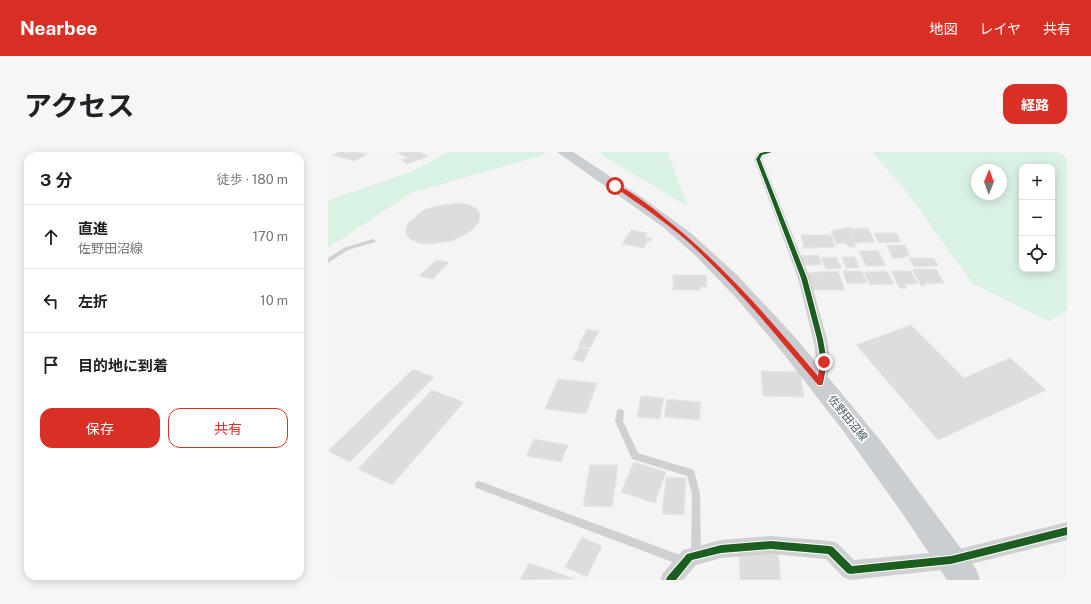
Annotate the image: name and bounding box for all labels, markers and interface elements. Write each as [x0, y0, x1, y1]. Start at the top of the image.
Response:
text: Nearbee [20, 17, 98, 39]
text: 地図 [929, 21, 957, 37]
text: レイヤ [979, 21, 1021, 37]
text: 共有 [1043, 21, 1071, 37]
button: 経路 [1003, 84, 1067, 124]
text: アクセス [24, 89, 135, 122]
north arrow [971, 164, 1007, 200]
map controls [1019, 164, 1055, 272]
button: + [1019, 164, 1055, 200]
text: 3 分 [40, 170, 72, 190]
text: 徒歩 · 180 m [217, 172, 288, 187]
route start [606, 177, 624, 195]
button: − [1019, 200, 1055, 236]
text: 直進 [78, 220, 108, 237]
icon: ahead [40, 226, 62, 248]
text: 170 m [253, 229, 288, 244]
button: locate [1019, 236, 1055, 272]
text: 佐野田沼線 [78, 241, 143, 256]
icon: left [40, 290, 62, 312]
text: 左折 [78, 293, 108, 310]
text: 10 m [260, 293, 288, 308]
route end [815, 353, 833, 371]
icon: arrive [40, 354, 62, 376]
text: 目的地に到着 [78, 357, 168, 374]
street label: 佐野田沼線 [826, 393, 870, 443]
button: 保存 [40, 408, 160, 448]
button: 共有 [168, 408, 288, 448]

